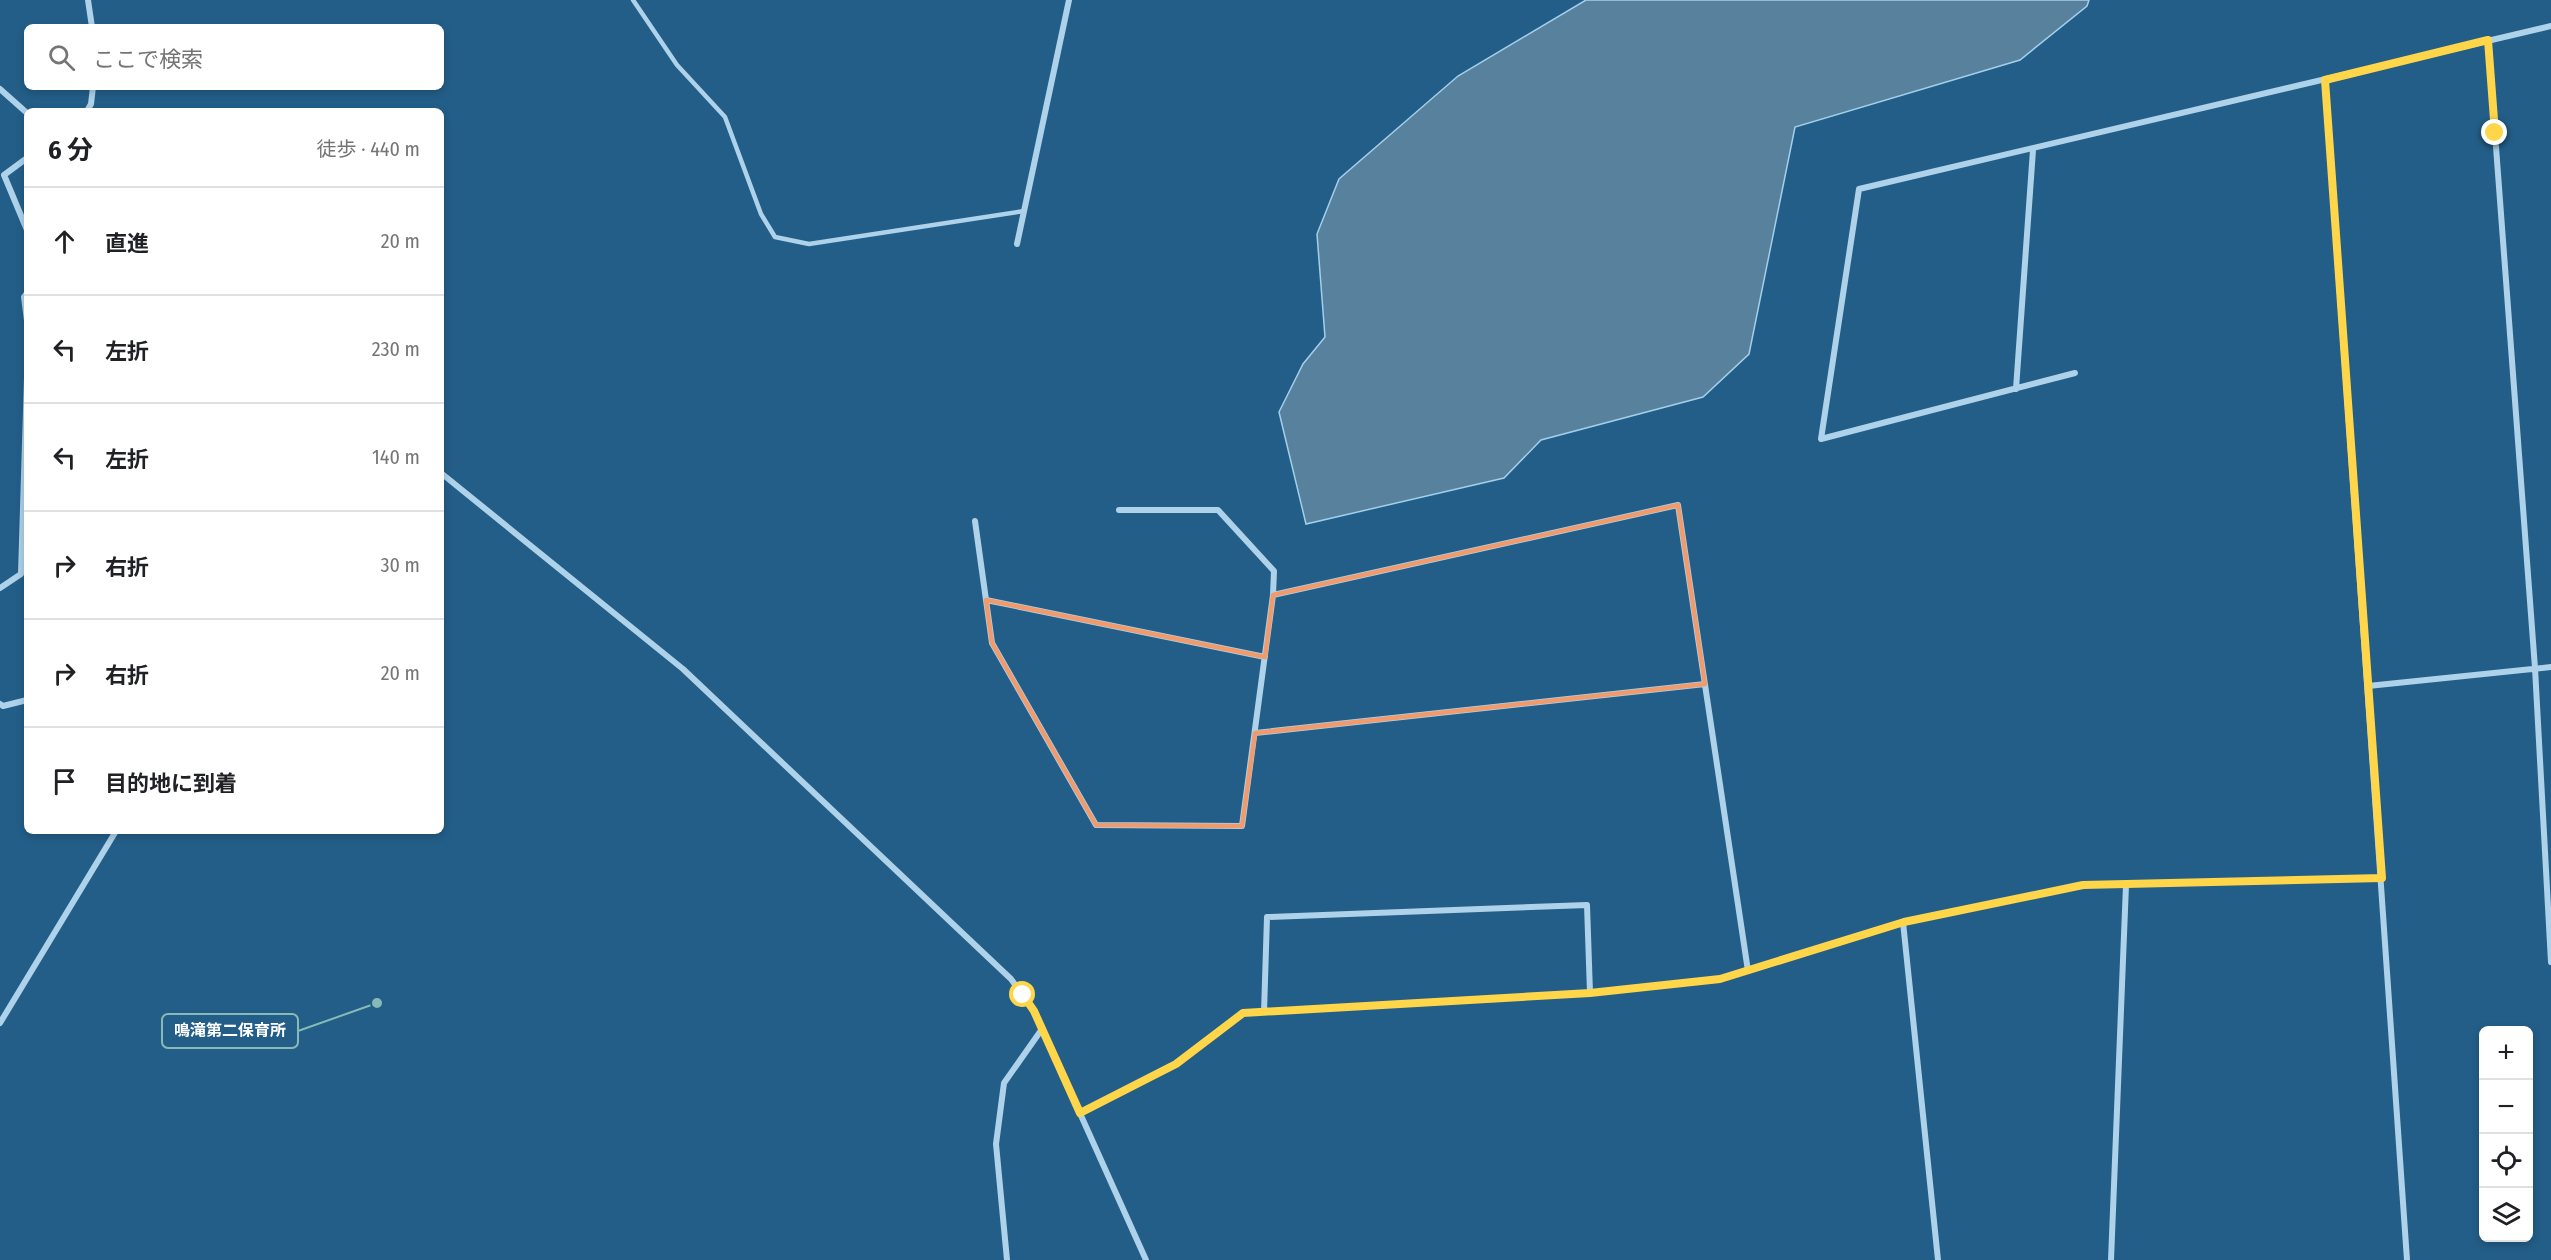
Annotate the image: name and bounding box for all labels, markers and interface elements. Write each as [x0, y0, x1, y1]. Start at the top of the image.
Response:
search box [24, 24, 444, 90]
icon: search [45, 41, 78, 74]
text: ここで検索 [93, 46, 203, 73]
route end [2481, 119, 2507, 145]
text: 6 分 [48, 135, 93, 166]
text: 徒歩 · 440 m [317, 137, 420, 161]
icon: ahead [48, 225, 81, 258]
text: 20 m [381, 229, 420, 253]
text: 直進 [105, 230, 149, 257]
icon: left [48, 333, 81, 366]
text: 230 m [372, 337, 420, 361]
text: 左折 [105, 338, 149, 365]
icon: left [48, 441, 81, 474]
text: 140 m [372, 445, 420, 469]
text: 左折 [105, 446, 149, 473]
icon: right [48, 549, 81, 582]
text: 30 m [380, 553, 420, 577]
text: 右折 [105, 554, 149, 581]
icon: right [48, 657, 81, 690]
text: 20 m [381, 661, 420, 685]
text: 右折 [105, 662, 149, 689]
icon: arrive [48, 765, 81, 798]
text: 目的地に到着 [105, 770, 237, 797]
route start [1009, 981, 1035, 1007]
callout: 鳴滝第二保育所 [162, 1014, 298, 1048]
text: 鳴滝第二保育所 [174, 1021, 286, 1040]
map controls [2479, 1026, 2533, 1242]
button: + [2479, 1026, 2533, 1080]
button: − [2479, 1080, 2533, 1134]
button: locate [2479, 1134, 2533, 1188]
button: layers [2479, 1188, 2533, 1242]

